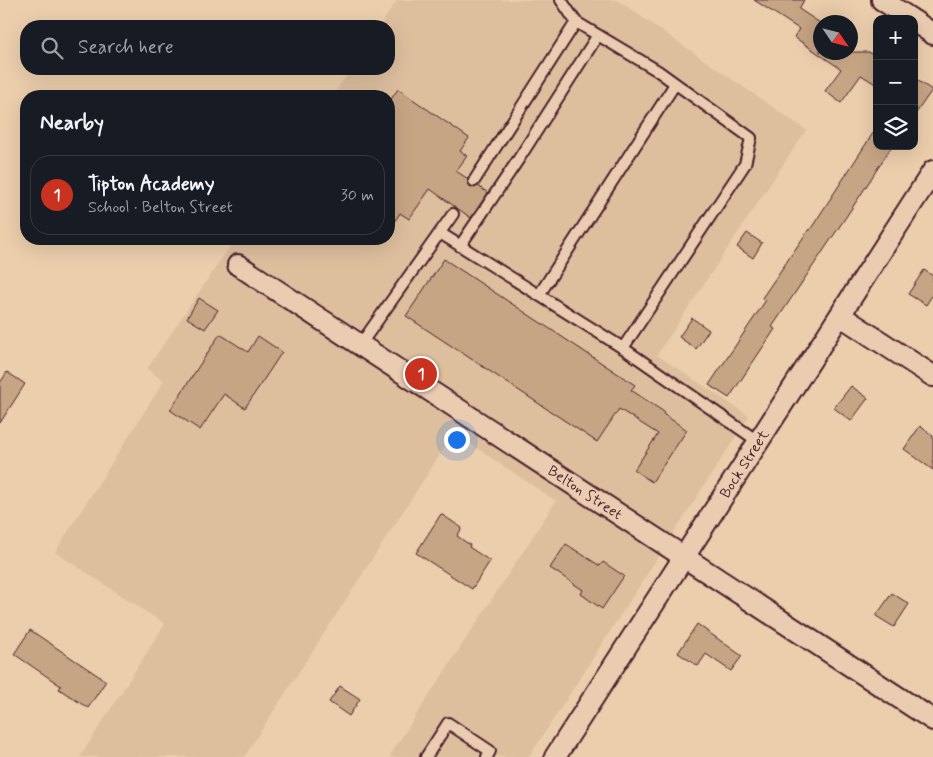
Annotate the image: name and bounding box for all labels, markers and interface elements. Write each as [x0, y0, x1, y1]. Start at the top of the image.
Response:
north arrow [813, 15, 858, 60]
map controls [873, 15, 918, 150]
button: + [873, 15, 918, 60]
search box [20, 20, 395, 75]
icon: search [38, 34, 66, 62]
text: Search here [78, 35, 174, 60]
button: − [873, 60, 918, 105]
button: layers [873, 105, 918, 150]
text: Nearby [40, 109, 104, 137]
text: Tipton Academy [88, 172, 214, 197]
text: 1 [53, 185, 61, 206]
text: 30 m [341, 185, 374, 206]
text: School · Belton Street [88, 197, 233, 218]
pin: 1 [405, 355, 437, 393]
street label: Bock Street [716, 426, 774, 502]
your location [444, 427, 470, 453]
street label: Belton Street [543, 461, 626, 525]

